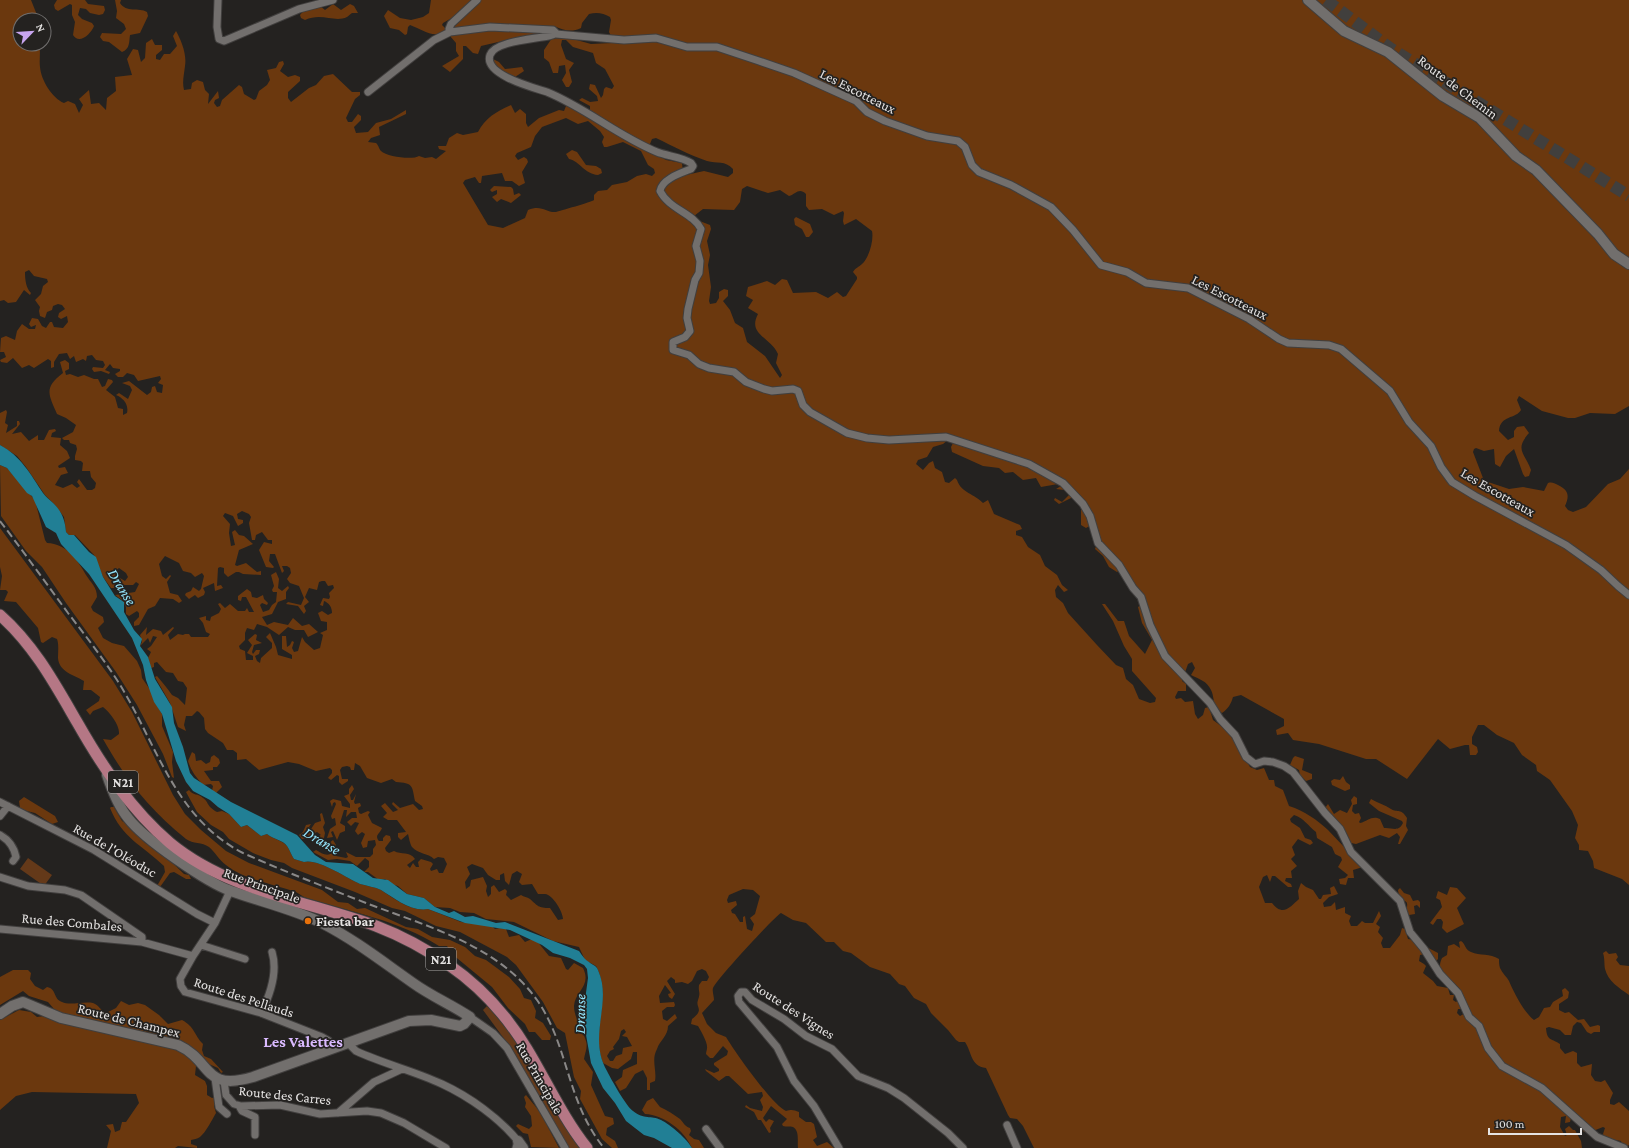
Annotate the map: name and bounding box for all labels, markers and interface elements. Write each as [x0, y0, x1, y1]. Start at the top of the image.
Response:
north arrow [12, 12, 52, 52]
text: N [34, 22, 48, 34]
street label: Route de Chemin [1415, 52, 1501, 122]
street label: Les Escotteaux [817, 65, 899, 117]
street label: Les Escotteaux [1189, 271, 1271, 323]
street label: Les Escotteaux [1458, 464, 1538, 520]
water label: Dranse [105, 566, 140, 608]
road number: N21 [108, 771, 138, 793]
street label: Rue de l'Oléoduc [70, 820, 160, 880]
water label: Dranse [301, 824, 344, 858]
street label: Rue Principale [222, 864, 302, 906]
street label: Rue des Combales [21, 910, 123, 934]
place label: Fiesta bar [316, 913, 374, 929]
marker: Fiesta bar [303, 916, 313, 926]
road number: N21 [426, 948, 456, 970]
street label: Route des Pellauds [192, 973, 296, 1021]
street label: Route des Vignes [750, 978, 838, 1042]
water label: Dranse [572, 994, 588, 1034]
street label: Route de Champex [76, 1000, 182, 1041]
district label: Les Valettes [263, 1033, 343, 1050]
street label: Rue Principale [513, 1039, 567, 1117]
street label: Route des Carres [238, 1082, 332, 1108]
scale bar [1489, 1110, 1581, 1136]
text: 100 m [1495, 1117, 1525, 1131]

